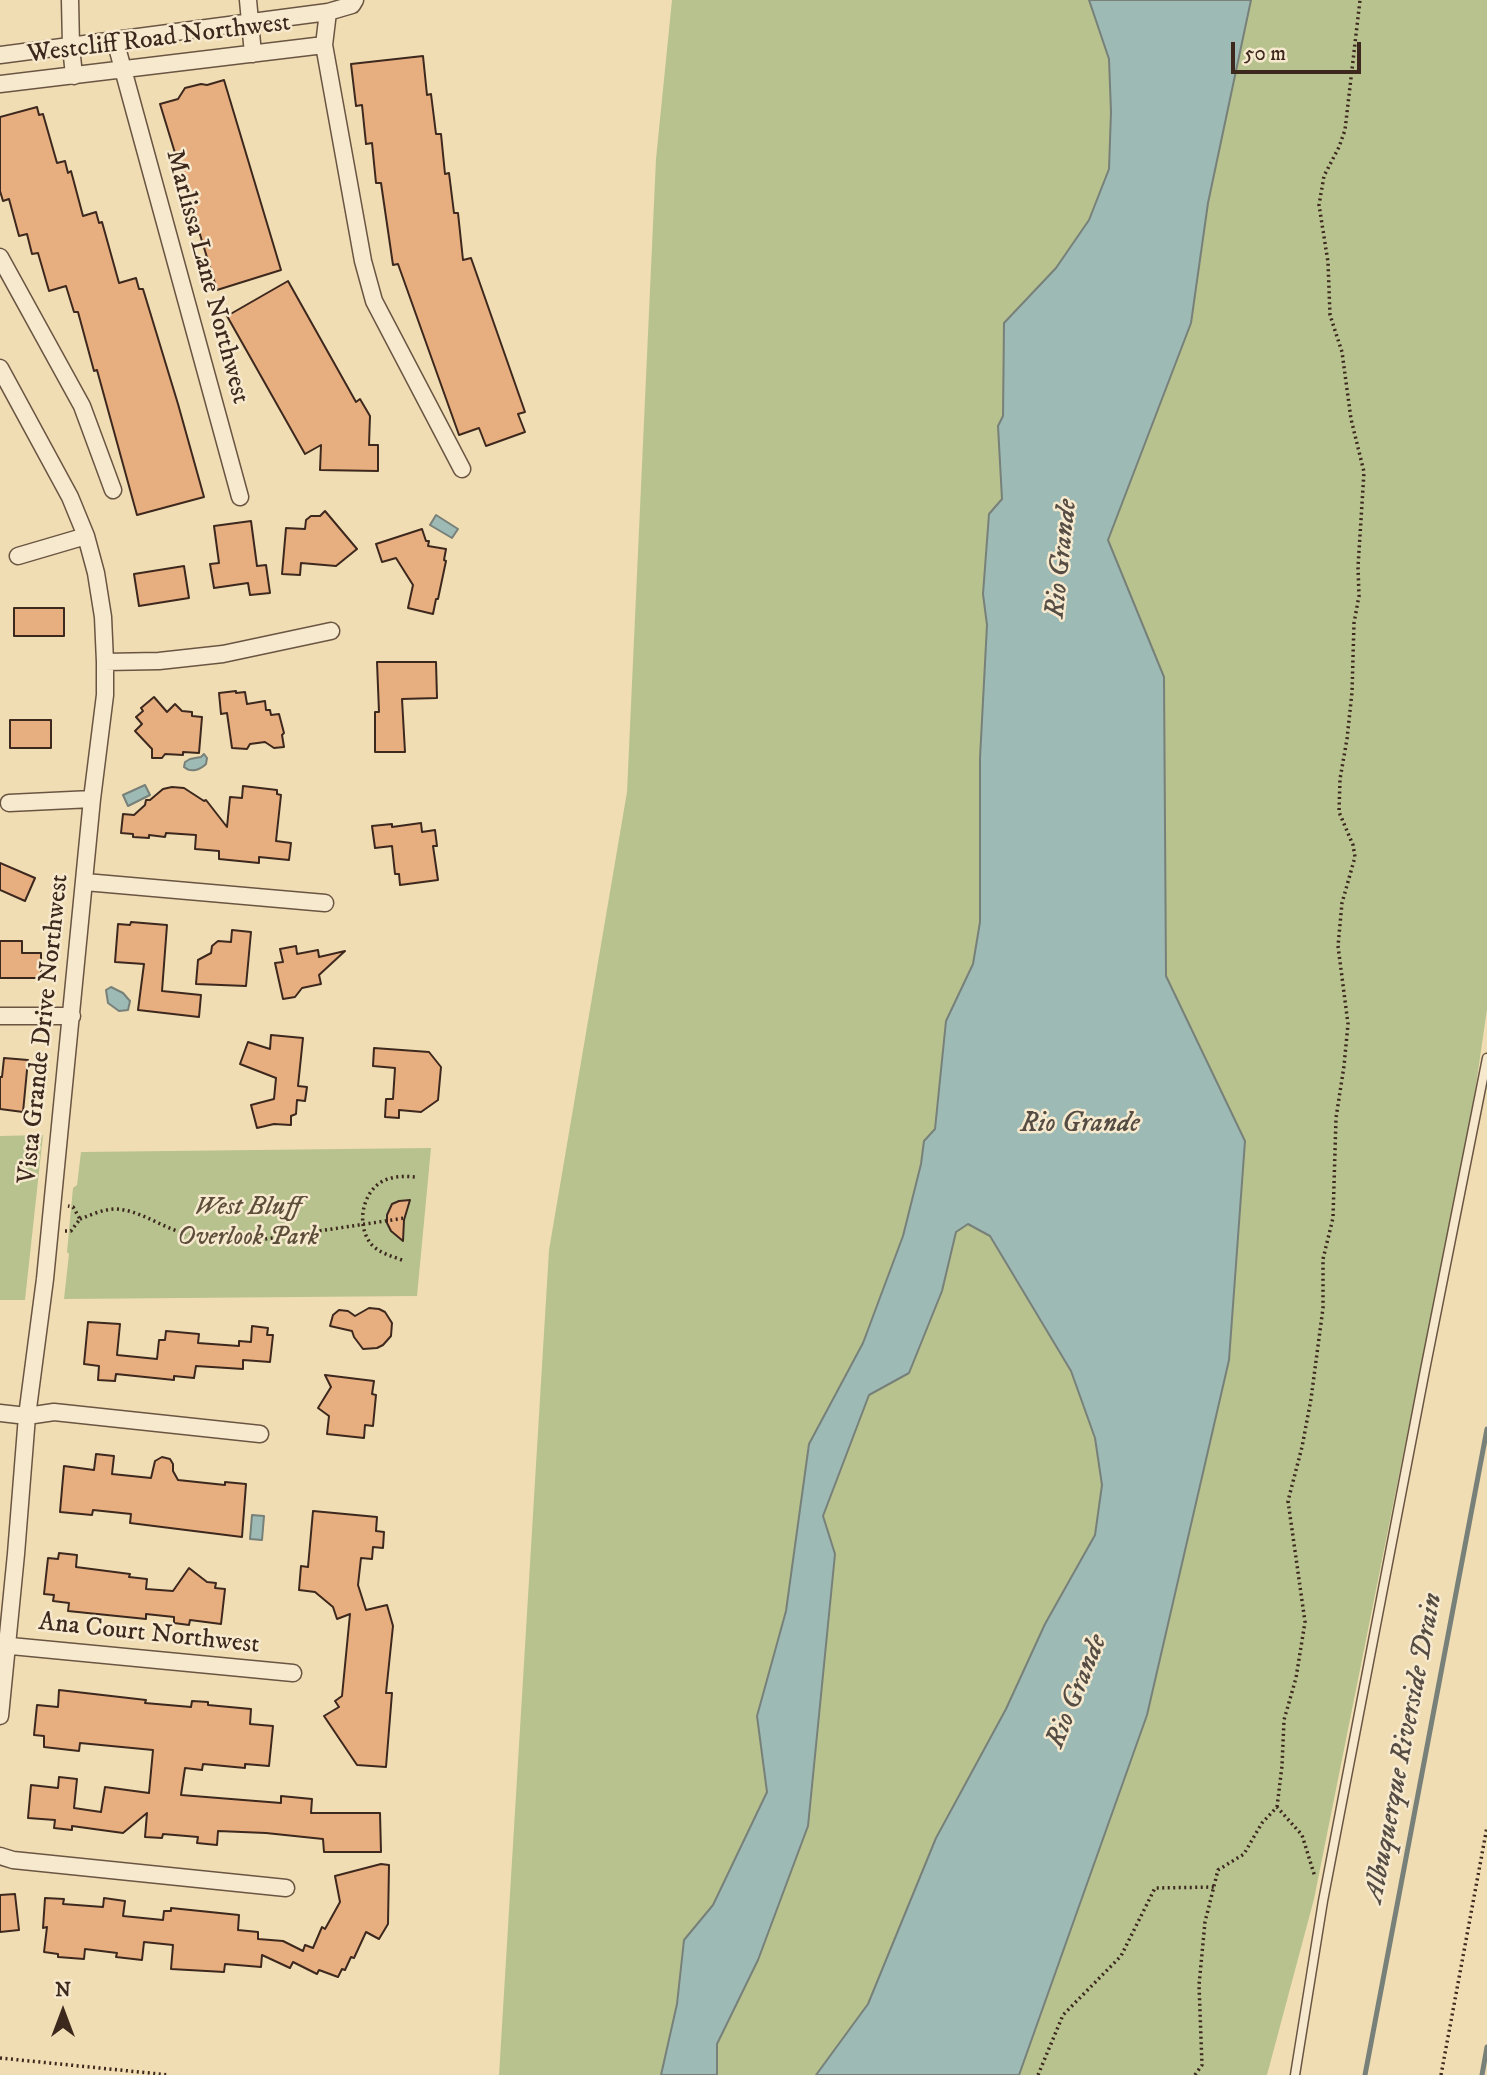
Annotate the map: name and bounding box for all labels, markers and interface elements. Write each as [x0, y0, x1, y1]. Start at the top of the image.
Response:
street label: Westcliff Road Northwest [26, 8, 292, 72]
scale bar [1235, 28, 1364, 72]
text: 50 m [1244, 41, 1286, 67]
street label: Marlissa Lane Northwest [157, 147, 255, 407]
water label: Rio Grande [1040, 498, 1086, 620]
street label: Vista Grande Drive Northwest [13, 873, 77, 1185]
water label: Rio Grande [1020, 1108, 1140, 1142]
park label: West Bluff Overlook Park [177, 1193, 319, 1254]
water label: Albuquerque Riverside Drain [1359, 1591, 1451, 1905]
street label: Ana Court Northwest [37, 1608, 261, 1662]
water label: Rio Grande [1040, 1630, 1116, 1754]
north arrow [28, 1977, 98, 2047]
text: N [55, 1979, 71, 2002]

